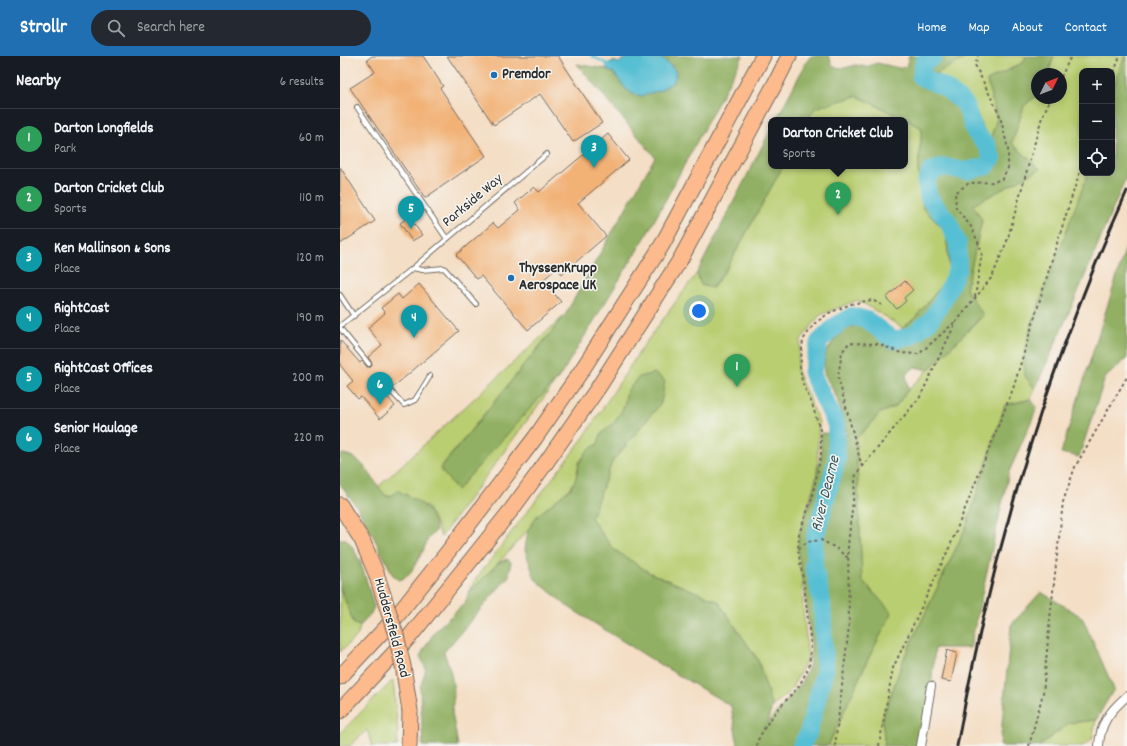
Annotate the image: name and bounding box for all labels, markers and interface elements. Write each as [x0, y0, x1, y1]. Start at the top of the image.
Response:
search box [91, 10, 371, 46]
text: Strollr [20, 15, 67, 42]
icon: search [105, 17, 127, 39]
text: Search here [137, 17, 205, 39]
text: Home [917, 18, 946, 38]
text: Map [968, 18, 990, 38]
text: About [1012, 18, 1043, 38]
text: Contact [1065, 18, 1107, 38]
place label: Premdor [502, 64, 551, 86]
north arrow [1031, 68, 1067, 104]
map controls [1079, 68, 1115, 176]
button: + [1079, 68, 1115, 104]
text: Nearby [16, 70, 60, 94]
marker: Premdor [489, 70, 499, 80]
text: 6 results [280, 73, 324, 92]
button: − [1079, 104, 1115, 140]
popup [768, 117, 908, 169]
text: Darton Longfields [54, 118, 154, 140]
text: Darton Cricket Club [783, 123, 893, 145]
text: 1 [28, 129, 30, 148]
text: 60 m [299, 129, 324, 148]
pin: 3 [581, 135, 607, 168]
text: Park [54, 140, 76, 159]
button: locate [1079, 140, 1115, 176]
text: Sports [783, 145, 815, 164]
street label: Parkside Way [438, 168, 509, 233]
text: Darton Cricket Club [54, 178, 164, 200]
pin: 2 [825, 182, 851, 215]
text: 2 [26, 189, 32, 208]
text: 110 m [299, 189, 324, 208]
pin: 5 [398, 196, 424, 229]
text: Sports [54, 200, 87, 219]
text: Ken Mallinson & Sons [54, 238, 170, 260]
text: 3 [26, 249, 32, 268]
text: 120 m [296, 249, 324, 268]
place label: ThyssenKrupp Aerospace UK [519, 258, 597, 297]
text: Place [54, 260, 80, 279]
marker: ThyssenKrupp Aerospace UK [506, 273, 516, 283]
text: RightCast [54, 298, 109, 320]
your location [689, 301, 709, 321]
pin: 4 [401, 305, 427, 338]
text: 4 [26, 309, 32, 328]
text: 190 m [296, 309, 324, 328]
text: Place [54, 320, 80, 339]
pin: 1 [724, 354, 750, 387]
text: RightCast Offices [54, 358, 153, 380]
text: 5 [26, 369, 32, 388]
text: 200 m [292, 369, 324, 388]
pin: 6 [367, 372, 393, 405]
text: Place [54, 380, 80, 399]
text: Senior Haulage [54, 418, 138, 440]
text: 6 [26, 429, 32, 448]
text: 220 m [294, 429, 324, 448]
text: Place [54, 440, 80, 459]
water label: River Dearne [806, 453, 847, 534]
street label: Huddersfield Road [367, 576, 415, 680]

